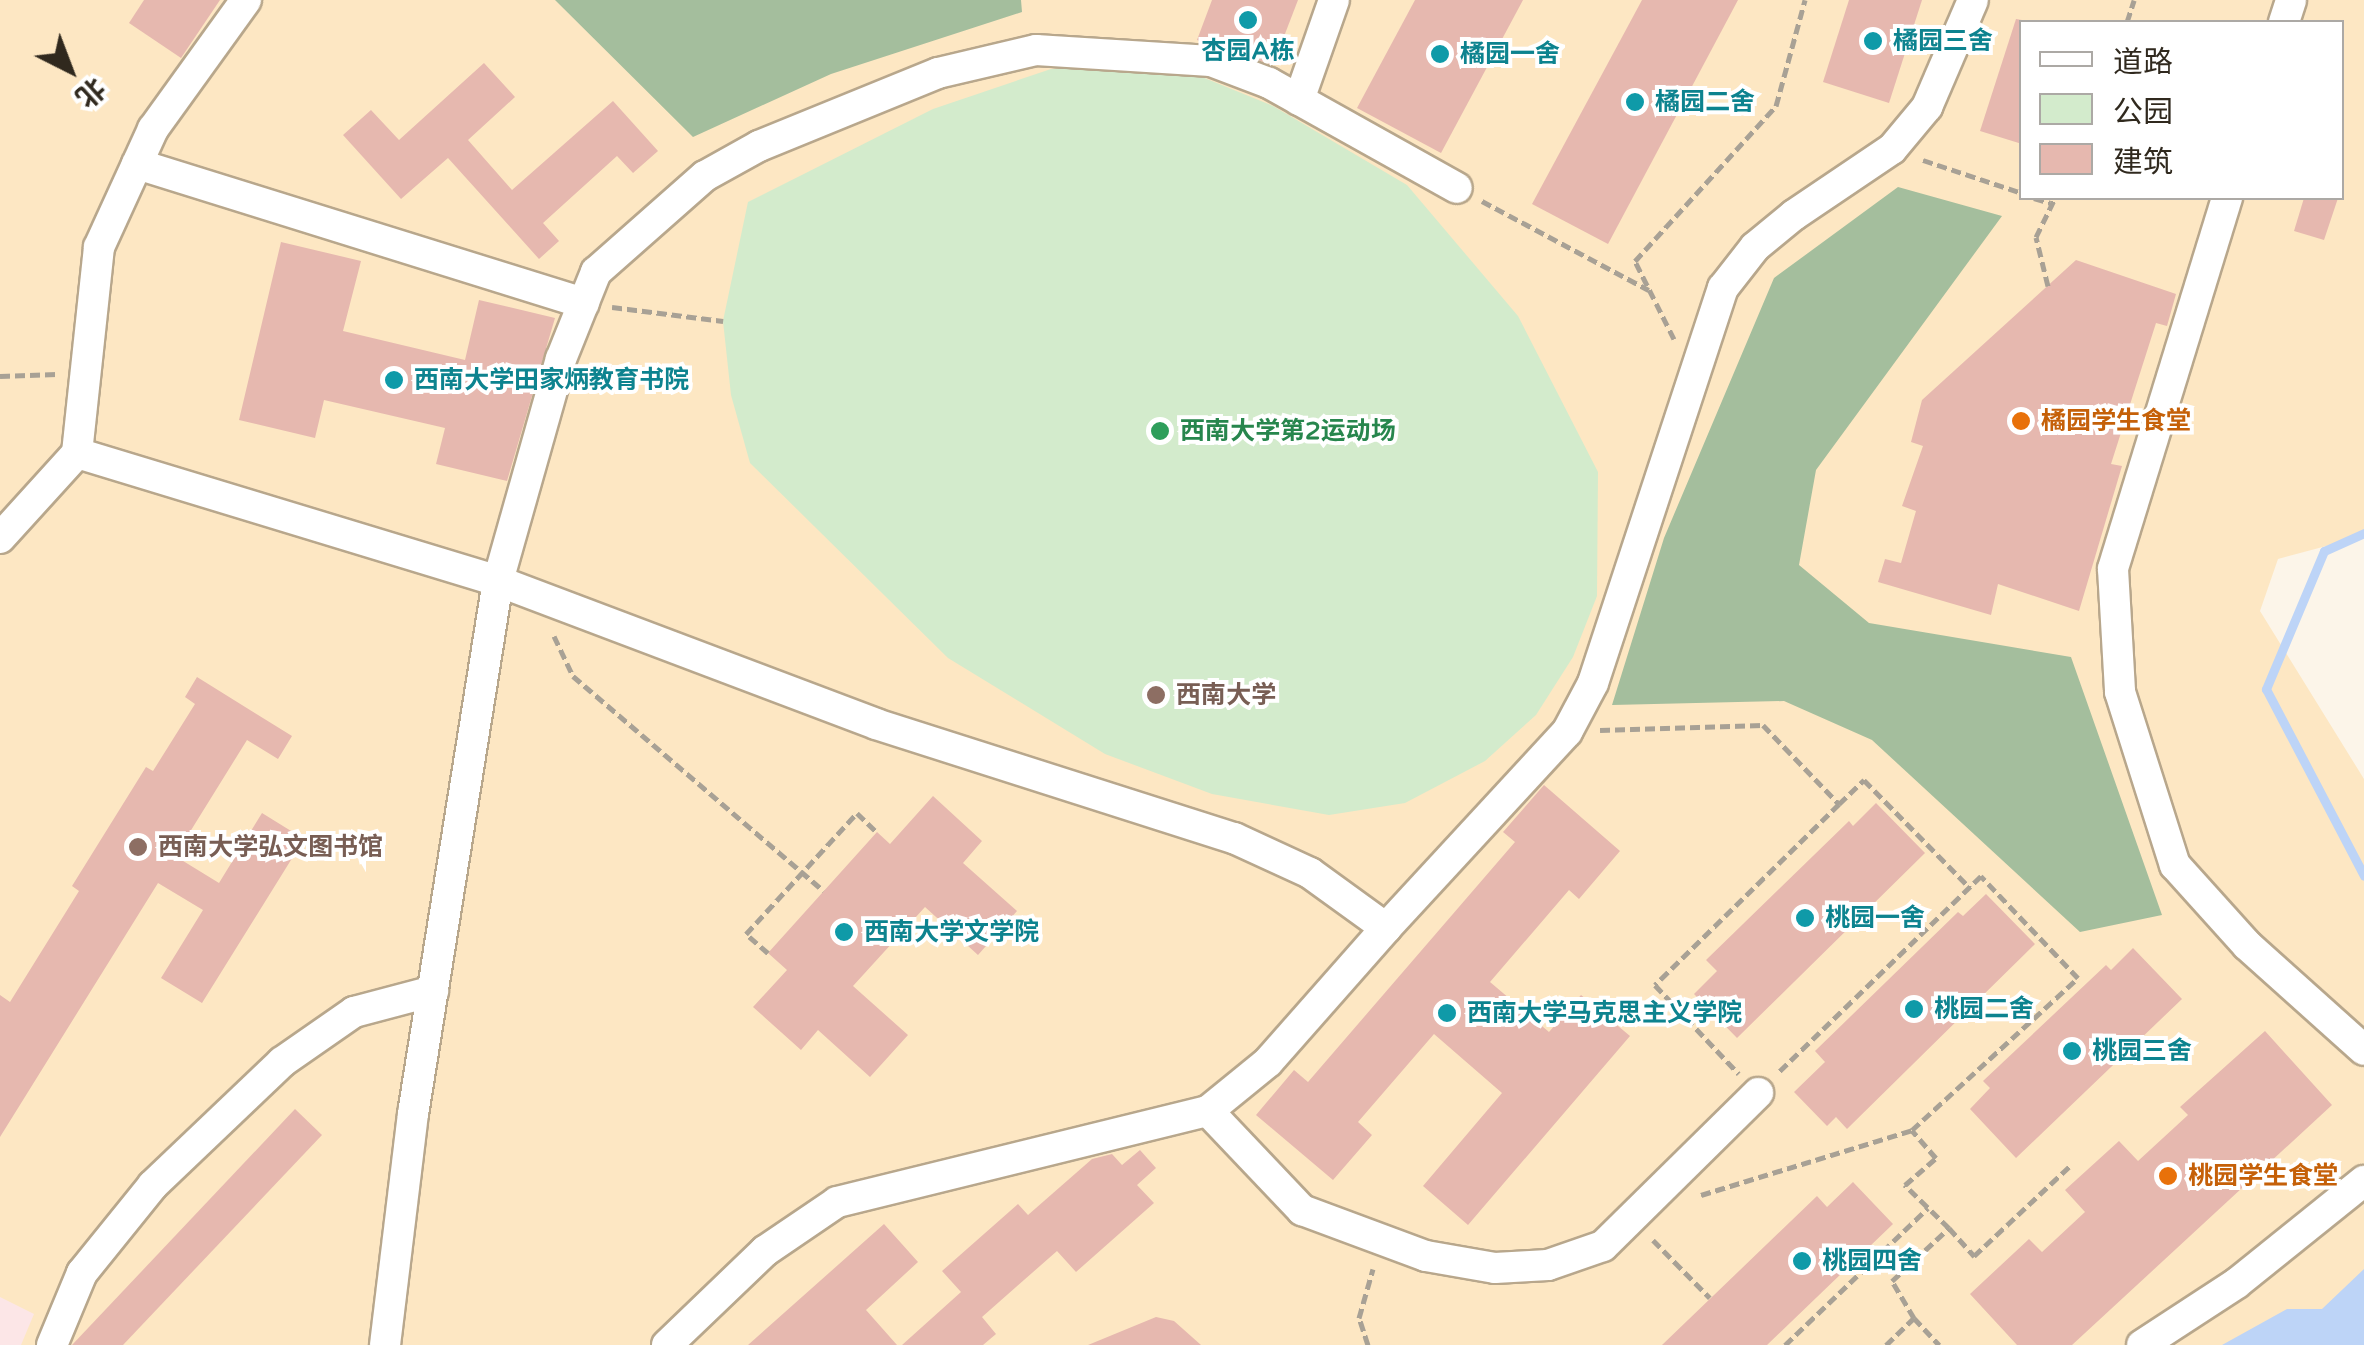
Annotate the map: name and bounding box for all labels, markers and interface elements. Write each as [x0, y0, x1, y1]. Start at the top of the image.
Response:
marker: 杏园A栋 [1237, 9, 1259, 31]
north arrow [20, 20, 120, 120]
legend [2019, 20, 2344, 200]
place label: 橘园三舍 [1893, 26, 1993, 56]
marker: 橘园三舍 [1862, 30, 1884, 52]
place label: 杏园A栋 [1201, 36, 1295, 66]
place label: 橘园一舍 [1460, 39, 1560, 69]
marker: 橘园一舍 [1429, 43, 1451, 65]
text: 道路 [2113, 44, 2173, 81]
text: 北 [68, 70, 112, 114]
place label: 橘园二舍 [1655, 87, 1755, 117]
marker: 橘园二舍 [1624, 91, 1646, 113]
text: 公园 [2113, 94, 2173, 131]
text: 建筑 [2113, 144, 2173, 181]
place label: 西南大学田家炳教育书院 [414, 365, 689, 395]
marker: 西南大学田家炳教育书院 [383, 369, 405, 391]
place label: 橘园学生食堂 [2041, 406, 2191, 436]
marker: 橘园学生食堂 [2010, 410, 2032, 432]
place label: 西南大学第2运动场 [1180, 416, 1396, 446]
marker: 西南大学第2运动场 [1149, 420, 1171, 442]
place label: 西南大学 [1176, 680, 1276, 710]
marker: 西南大学 [1145, 684, 1167, 706]
place label: 西南大学弘文图书馆 [158, 832, 383, 862]
marker: 西南大学弘文图书馆 [127, 836, 149, 858]
place label: 桃园一舍 [1825, 903, 1925, 933]
marker: 桃园一舍 [1794, 907, 1816, 929]
place label: 西南大学文学院 [864, 917, 1039, 947]
marker: 西南大学文学院 [833, 921, 855, 943]
place label: 桃园二舍 [1934, 994, 2034, 1024]
place label: 西南大学马克思主义学院 [1467, 998, 1742, 1028]
marker: 桃园二舍 [1903, 998, 1925, 1020]
marker: 西南大学马克思主义学院 [1436, 1002, 1458, 1024]
place label: 桃园三舍 [2092, 1036, 2192, 1066]
marker: 桃园三舍 [2061, 1040, 2083, 1062]
place label: 桃园学生食堂 [2188, 1161, 2338, 1191]
marker: 桃园学生食堂 [2157, 1165, 2179, 1187]
place label: 桃园四舍 [1822, 1246, 1922, 1276]
marker: 桃园四舍 [1791, 1250, 1813, 1272]

